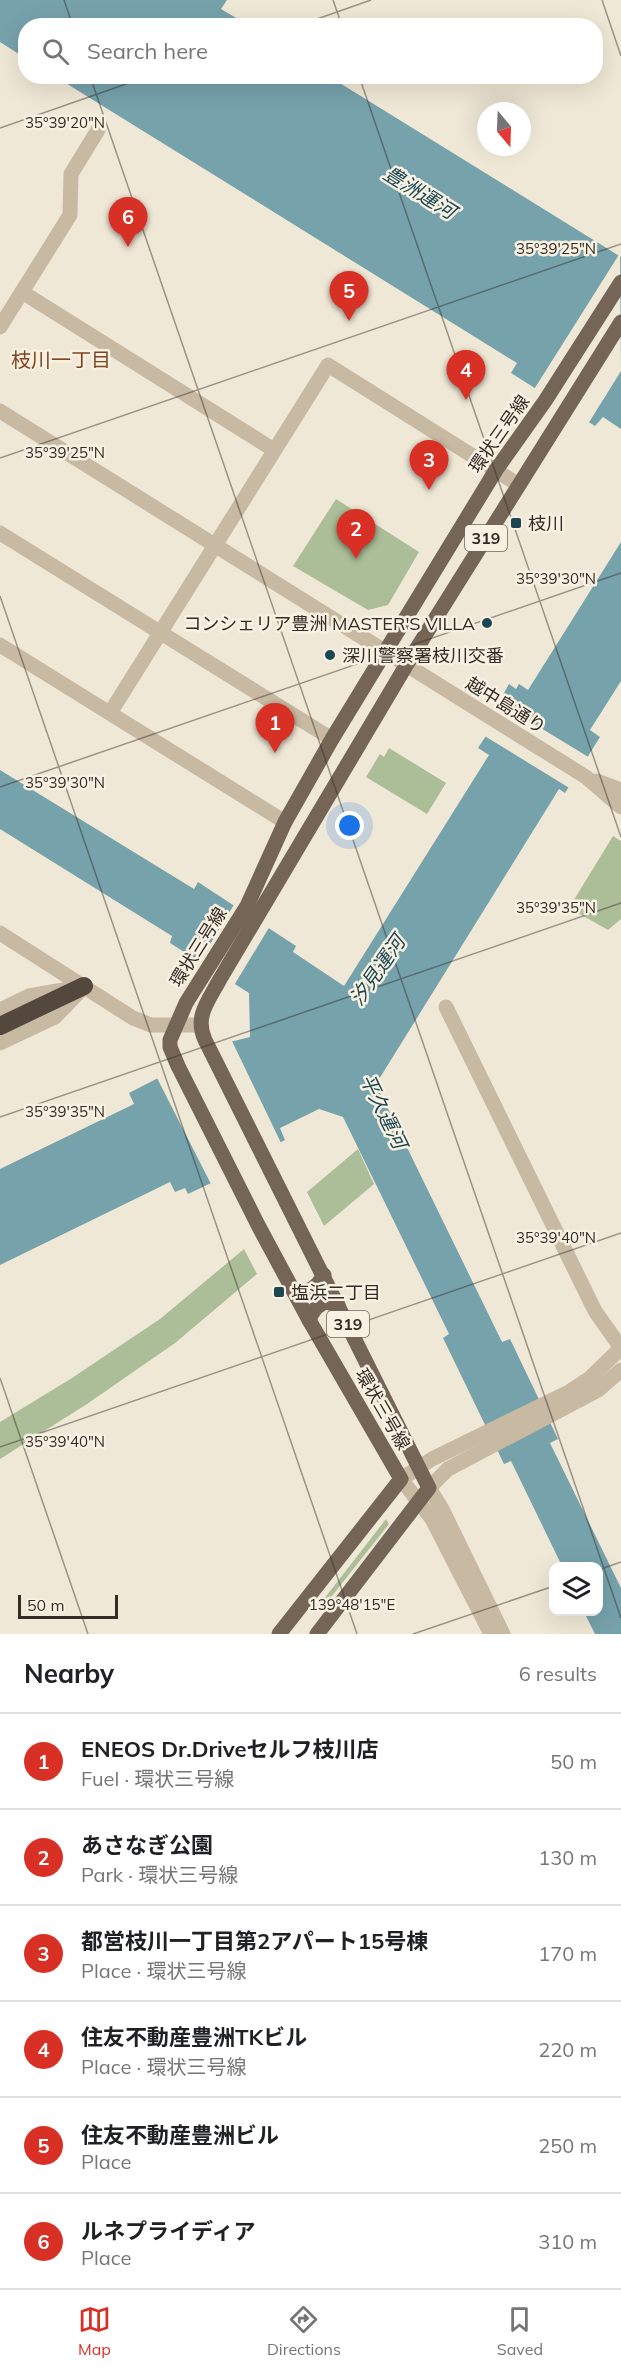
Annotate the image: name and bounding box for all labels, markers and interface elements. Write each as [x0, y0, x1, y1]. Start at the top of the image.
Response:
search box [18, 18, 603, 84]
icon: search [39, 35, 72, 68]
text: Search here [87, 37, 208, 65]
north arrow [477, 102, 531, 156]
text: 35°39'20"N [25, 113, 105, 132]
water label: 豊洲運河 [379, 160, 464, 226]
pin: 6 [108, 198, 148, 247]
text: 35°39'25"N [516, 239, 596, 258]
pin: 5 [330, 272, 368, 321]
district label: 枝川一丁目 [11, 347, 111, 372]
pin: 4 [446, 350, 486, 400]
street label: 環状三号線 [464, 391, 534, 477]
pin: 3 [410, 440, 448, 490]
text: 35°39'25"N [25, 443, 105, 462]
pin: 2 [336, 510, 376, 559]
place label: 枝川 [528, 512, 564, 535]
marker: 枝川 [509, 516, 523, 530]
road number: 319 [465, 525, 507, 551]
text: 35°39'30"N [516, 569, 596, 588]
place label: コンシェリア豊洲 MASTER'S VILLA [183, 612, 475, 635]
marker: コンシェリア豊洲 MASTER'S VILLA [480, 616, 494, 630]
place label: 深川警察署枝川交番 [342, 644, 504, 667]
marker: 深川警察署枝川交番 [323, 648, 337, 662]
street label: 越中島通り [462, 671, 550, 739]
pin: 1 [256, 704, 294, 753]
text: 35°39'30"N [25, 773, 105, 792]
your location [335, 811, 364, 840]
text: 35°39'35"N [516, 898, 596, 917]
street label: 環状三号線 [164, 903, 232, 991]
water label: 汐見運河 [344, 927, 412, 1010]
water label: 平久運河 [355, 1070, 415, 1156]
text: 35°39'35"N [25, 1102, 105, 1121]
text: 35°39'40"N [516, 1228, 596, 1247]
place label: 塩浜二丁目 [291, 1281, 381, 1304]
marker: 塩浜二丁目 [272, 1285, 286, 1299]
road number: 319 [327, 1311, 369, 1337]
street label: 環状三号線 [351, 1364, 415, 1454]
text: 35°39'40"N [25, 1432, 105, 1451]
map controls [549, 1562, 603, 1616]
button: layers [549, 1562, 603, 1616]
scale bar [18, 1592, 118, 1620]
text: 50 m [27, 1595, 64, 1615]
text: 139°48'15"E [309, 1595, 395, 1614]
text: Nearby [24, 1657, 114, 1690]
text: 6 results [519, 1661, 597, 1686]
text: ENEOS Dr.Driveセルフ枝川店 [81, 1735, 379, 1763]
text: 1 [38, 1749, 50, 1774]
text: 50 m [550, 1749, 597, 1774]
text: Fuel · 環状三号線 [81, 1766, 234, 1791]
text: あさなぎ公園 [81, 1831, 213, 1859]
text: 2 [38, 1845, 50, 1870]
text: 130 m [538, 1845, 597, 1870]
text: Park · 環状三号線 [81, 1862, 238, 1887]
text: 都営枝川一丁目第2アパート15号棟 [81, 1927, 428, 1955]
text: 3 [38, 1941, 50, 1966]
text: 170 m [538, 1941, 597, 1966]
text: Place · 環状三号線 [81, 1958, 246, 1983]
text: 住友不動産豊洲TKビル [81, 2023, 307, 2051]
text: 4 [38, 2037, 50, 2062]
text: 220 m [538, 2037, 597, 2062]
text: Place · 環状三号線 [81, 2054, 246, 2079]
text: 住友不動産豊洲ビル [81, 2121, 279, 2149]
text: 5 [38, 2133, 50, 2158]
text: 250 m [538, 2133, 597, 2158]
text: Place [81, 2149, 131, 2174]
text: ルネプライディア [81, 2217, 255, 2245]
text: 6 [38, 2229, 50, 2254]
text: 310 m [538, 2229, 597, 2254]
text: Place [81, 2245, 131, 2270]
tab: Map [78, 2303, 111, 2359]
tab: Directions [267, 2303, 341, 2359]
tab: Saved [497, 2303, 543, 2359]

